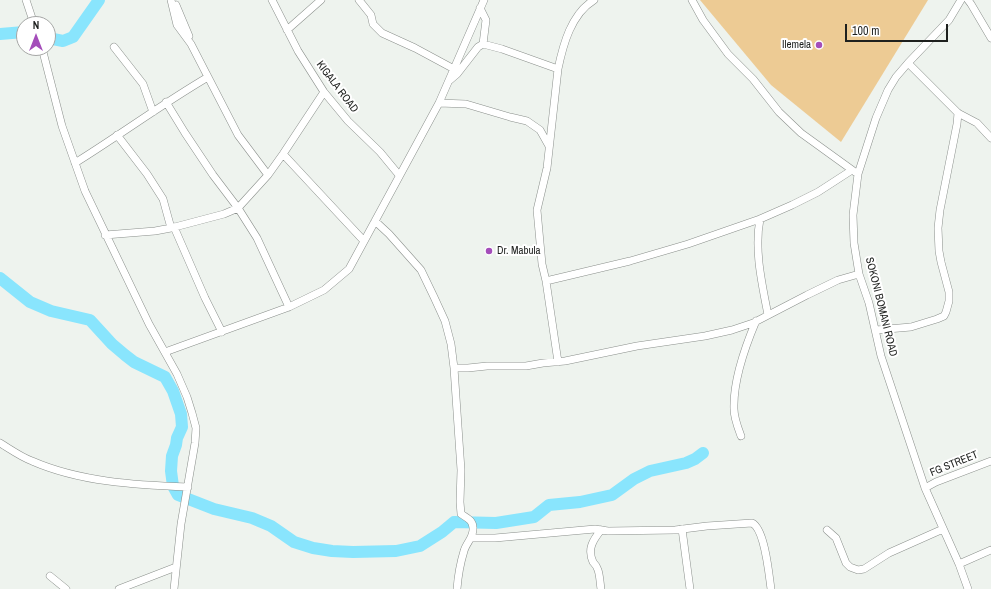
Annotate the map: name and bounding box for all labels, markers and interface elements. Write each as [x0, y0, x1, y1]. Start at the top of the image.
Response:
north arrow [16, 16, 56, 56]
scale bar [847, 16, 950, 42]
text: N [33, 18, 39, 32]
text: 100 m [852, 23, 879, 39]
place label: Ilemela [782, 38, 811, 52]
marker: Ilemela [814, 40, 824, 50]
street label: KIGALA ROAD [313, 59, 361, 115]
place label: Dr. Mabula [497, 244, 541, 258]
marker: Dr. Mabula [484, 246, 494, 256]
street label: SOKONI BOMANI ROAD [862, 256, 900, 358]
street label: FG STREET [928, 448, 980, 480]

